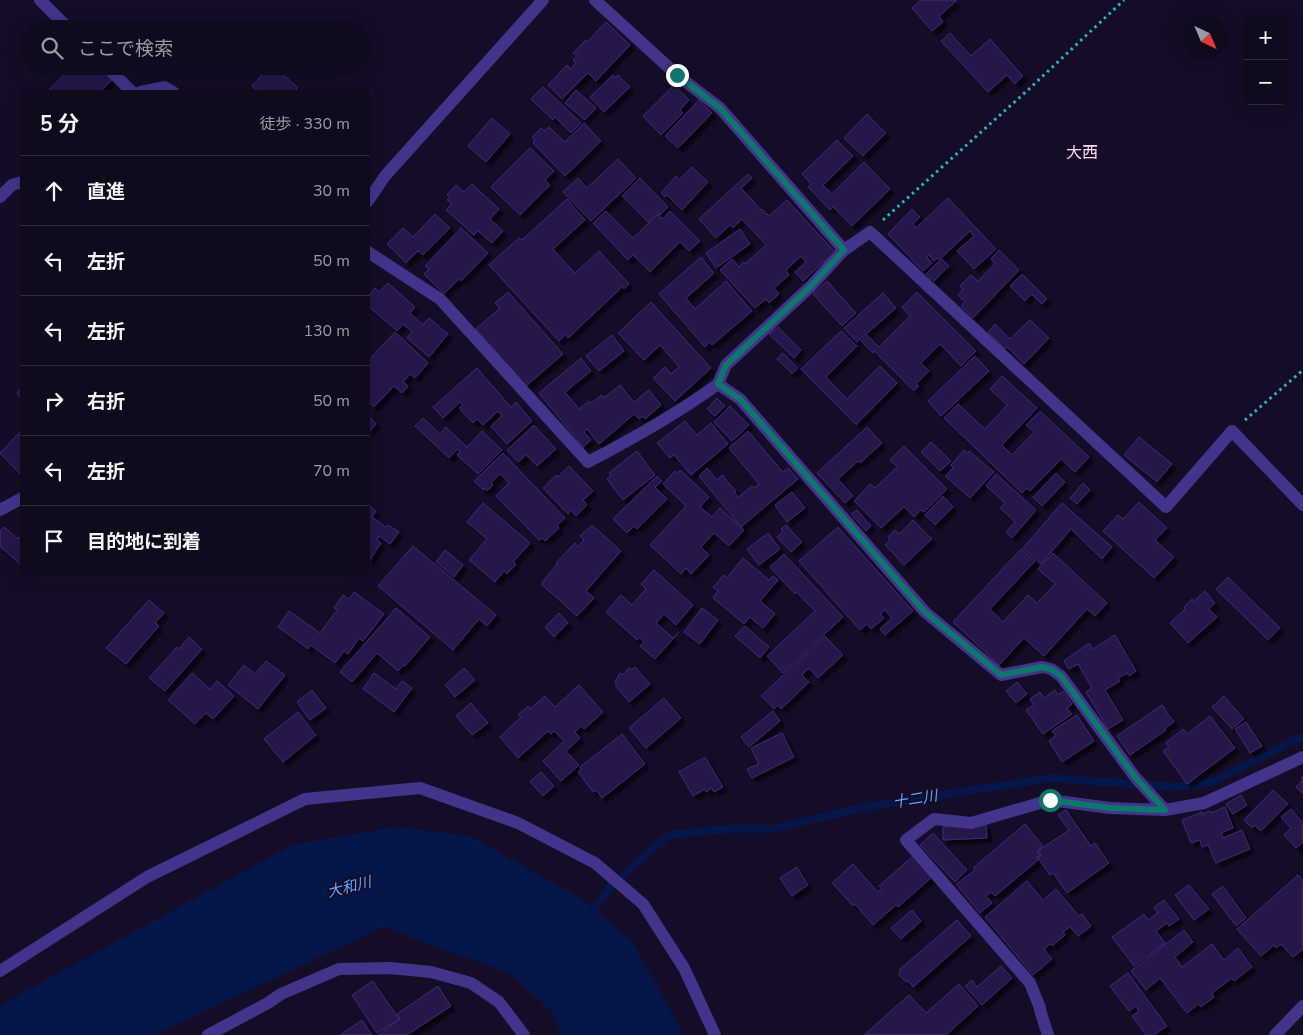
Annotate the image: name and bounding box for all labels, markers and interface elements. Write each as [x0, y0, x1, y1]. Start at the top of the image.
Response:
north arrow [1183, 15, 1228, 60]
map controls [1243, 15, 1288, 105]
button: + [1243, 15, 1288, 60]
search box [20, 20, 370, 75]
icon: search [38, 34, 66, 62]
text: ここで検索 [78, 36, 173, 62]
button: − [1243, 60, 1288, 105]
route end [666, 64, 689, 87]
text: 5 分 [40, 110, 79, 138]
text: 徒歩 · 330 m [260, 113, 350, 135]
district label: 大西 [1066, 142, 1098, 164]
icon: ahead [40, 177, 68, 205]
text: 直進 [87, 179, 125, 205]
text: 30 m [313, 180, 350, 202]
icon: left [40, 247, 68, 275]
text: 左折 [87, 249, 125, 275]
text: 50 m [313, 250, 350, 272]
icon: left [40, 317, 68, 345]
text: 左折 [87, 319, 125, 345]
text: 130 m [303, 320, 350, 342]
icon: right [40, 387, 68, 415]
text: 右折 [87, 389, 125, 415]
text: 50 m [313, 390, 350, 412]
icon: left [40, 457, 68, 485]
text: 左折 [87, 459, 125, 485]
text: 70 m [313, 460, 350, 482]
icon: arrive [40, 527, 68, 555]
text: 目的地に到着 [87, 529, 201, 555]
water label: 十二川 [891, 785, 941, 812]
route start [1039, 789, 1062, 812]
water label: 大和川 [325, 871, 375, 902]

